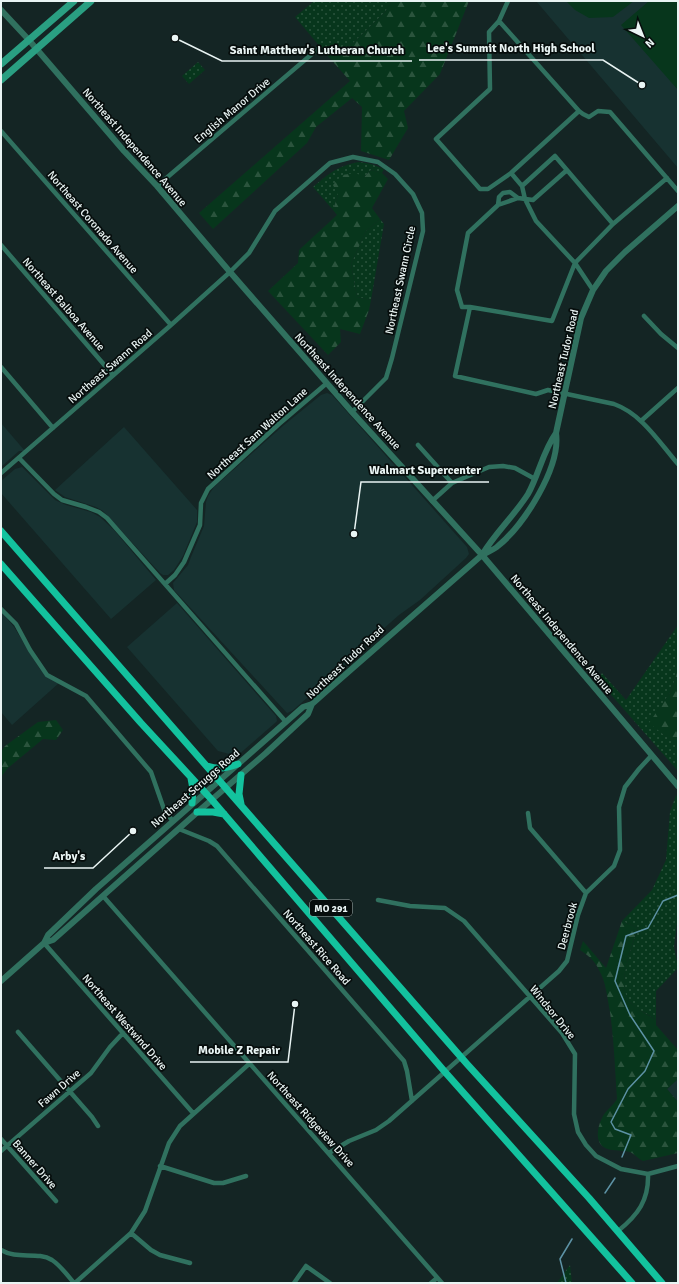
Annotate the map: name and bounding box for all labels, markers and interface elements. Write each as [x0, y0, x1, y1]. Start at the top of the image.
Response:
north arrow [623, 16, 663, 56]
callout: Lee's Summit North High School [419, 36, 603, 60]
text: N [642, 36, 657, 50]
callout: Saint Matthew's Lutheran Church [222, 37, 412, 61]
text: Lee's Summit North High School [427, 41, 595, 56]
text: Saint Matthew's Lutheran Church [230, 43, 405, 58]
street label: English Manor Drive [192, 75, 273, 146]
street label: Northeast Independence Avenue [80, 86, 189, 209]
street label: Northeast Coronado Avenue [45, 169, 141, 276]
street label: Northeast Swann Circle [383, 225, 418, 336]
street label: Northeast Balboa Avenue [20, 255, 108, 353]
street label: Northeast Tudor Road [546, 308, 581, 410]
street label: Northeast Swann Road [66, 326, 155, 406]
street label: Northeast Independence Avenue [292, 330, 403, 452]
street label: Northeast Sam Walton Lane [204, 385, 310, 482]
callout: Walmart Supercenter [361, 458, 489, 482]
text: Walmart Supercenter [369, 463, 481, 478]
street label: Northeast Independence Avenue [508, 572, 616, 697]
street label: Northeast Tudor Road [304, 623, 387, 702]
street label: Northeast Scruggs Road [148, 746, 242, 830]
callout: Arby's [44, 844, 93, 868]
text: Arby's [53, 849, 86, 864]
road number: MO 291 [310, 900, 352, 916]
street label: Deerbrook [555, 900, 580, 951]
street label: Northeast Rice Road [280, 907, 353, 988]
street label: Northeast Westwind Drive [80, 972, 170, 1073]
street label: Windsor Drive [527, 983, 578, 1042]
callout: Mobile Z Repair [190, 1038, 288, 1062]
text: Mobile Z Repair [198, 1043, 280, 1058]
street label: Fawn Drive [36, 1066, 83, 1110]
street label: Northeast Ridgeview Drive [264, 1069, 357, 1170]
street label: Banner Drive [10, 1137, 59, 1192]

